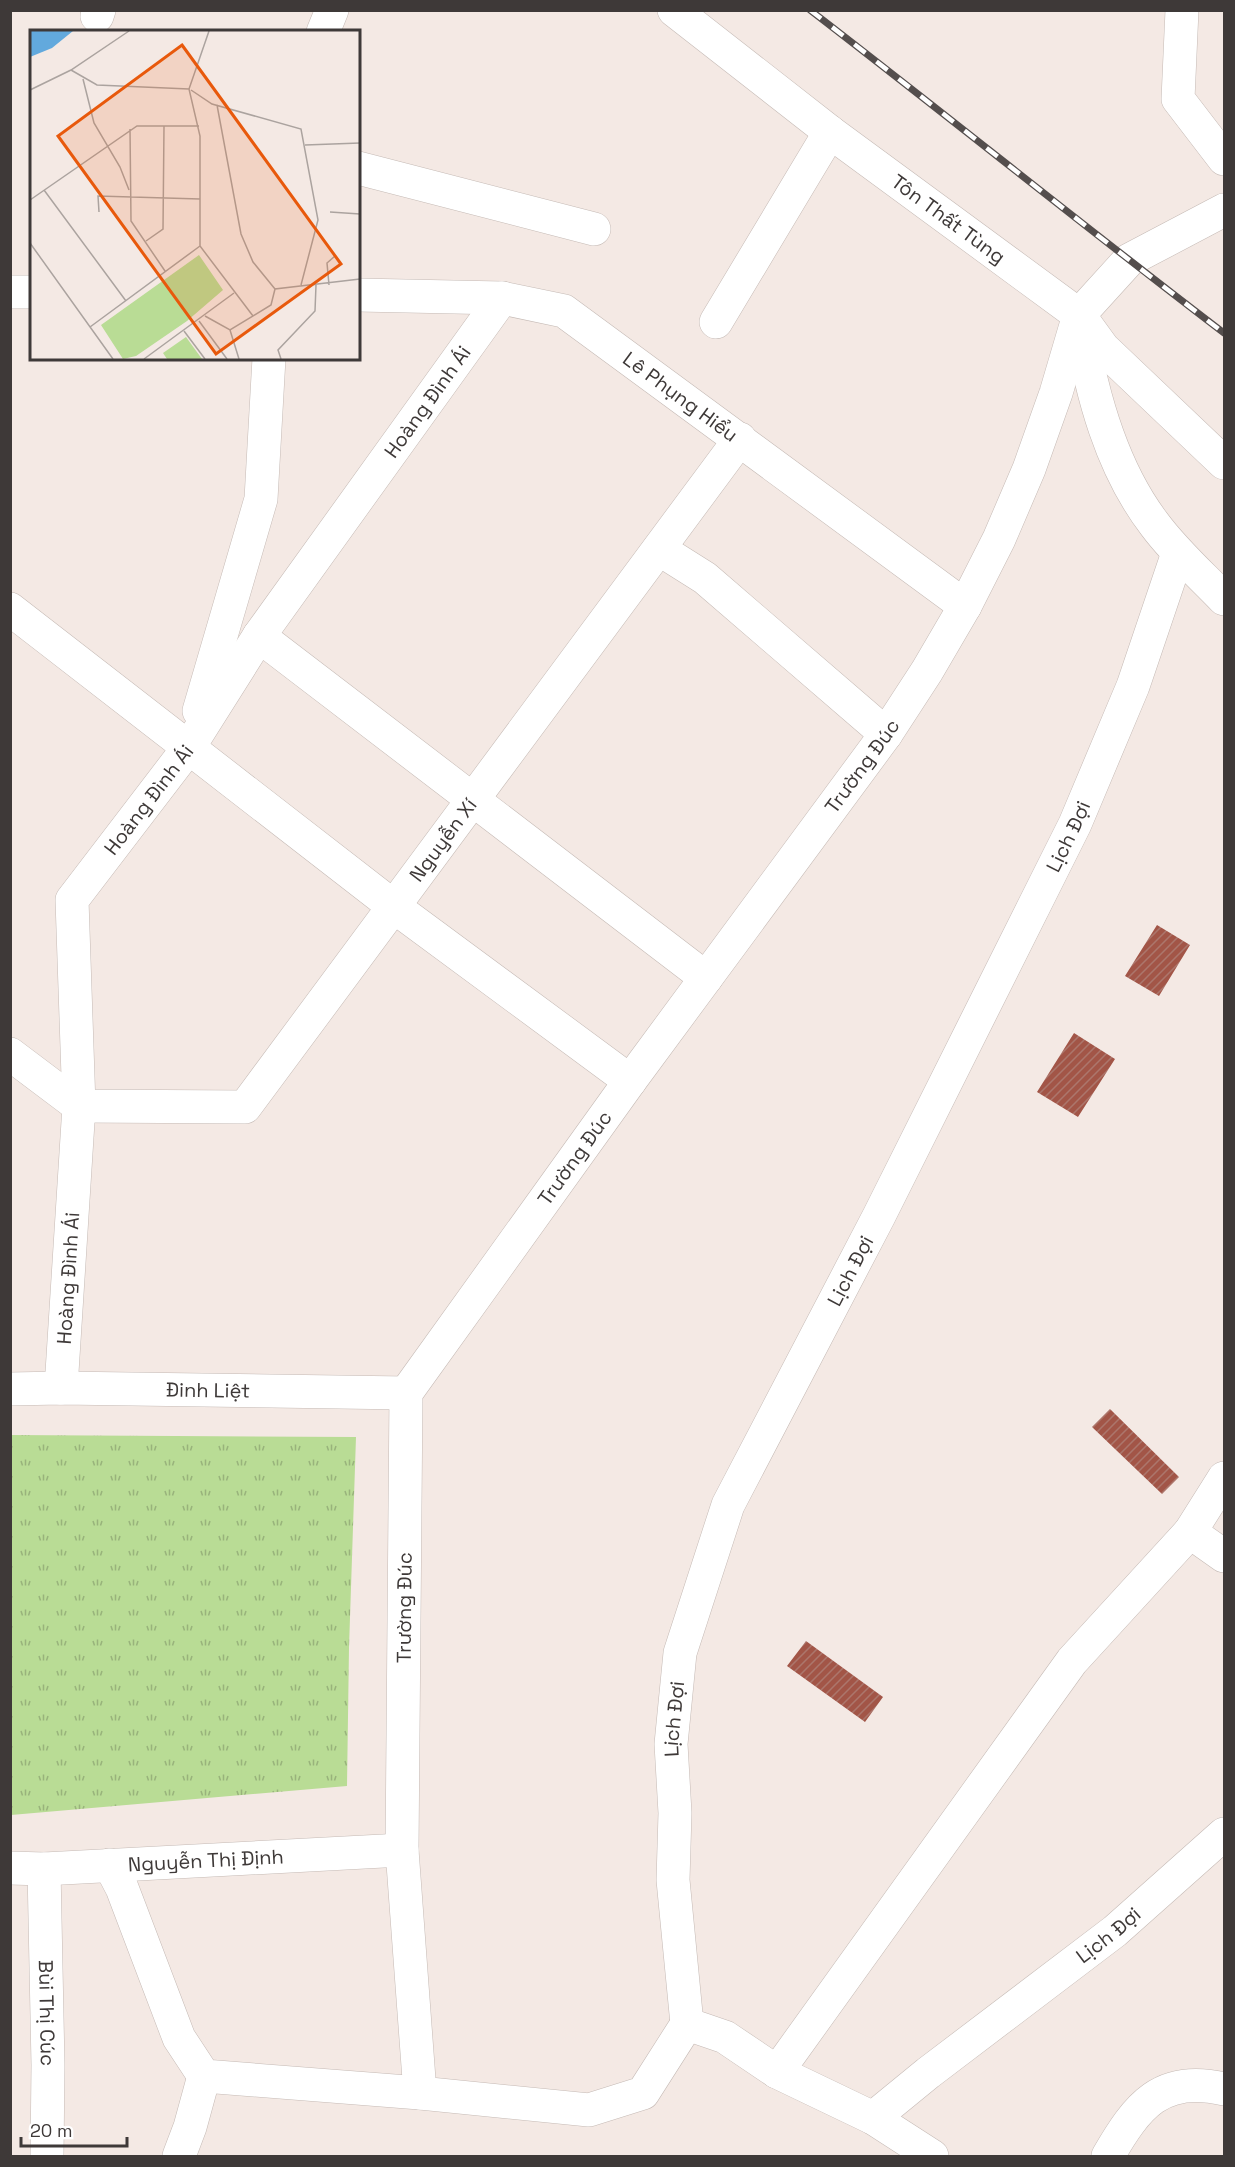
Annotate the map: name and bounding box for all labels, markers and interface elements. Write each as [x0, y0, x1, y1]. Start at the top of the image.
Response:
inset map [30, 30, 360, 360]
street label: Tôn Thất Tùng [886, 168, 1011, 270]
street label: Hoàng Đình Ái [378, 340, 477, 463]
street label: Lê Phụng Hiểu [618, 346, 743, 448]
street label: Trường Đúc [819, 714, 905, 818]
street label: Hoàng Đình Ái [98, 739, 199, 860]
street label: Nguyễn Xí [404, 793, 483, 887]
street label: Lịch Đợi [1040, 797, 1096, 877]
street label: Trường Đúc [532, 1105, 618, 1211]
street label: Hoàng Đình Ái [51, 1211, 85, 1345]
street label: Lịch Đợi [821, 1231, 879, 1311]
street label: Đinh Liệt [166, 1377, 250, 1404]
street label: Trường Đúc [391, 1552, 418, 1663]
street label: Lịch Đợi [658, 1680, 690, 1758]
street label: Nguyễn Thị Định [127, 1843, 284, 1878]
street label: Lịch Đợi [1071, 1901, 1146, 1969]
street label: Bùi Thị Cúc [33, 1960, 61, 2066]
scale bar [21, 2110, 128, 2148]
text: 20 m [30, 2119, 73, 2142]

